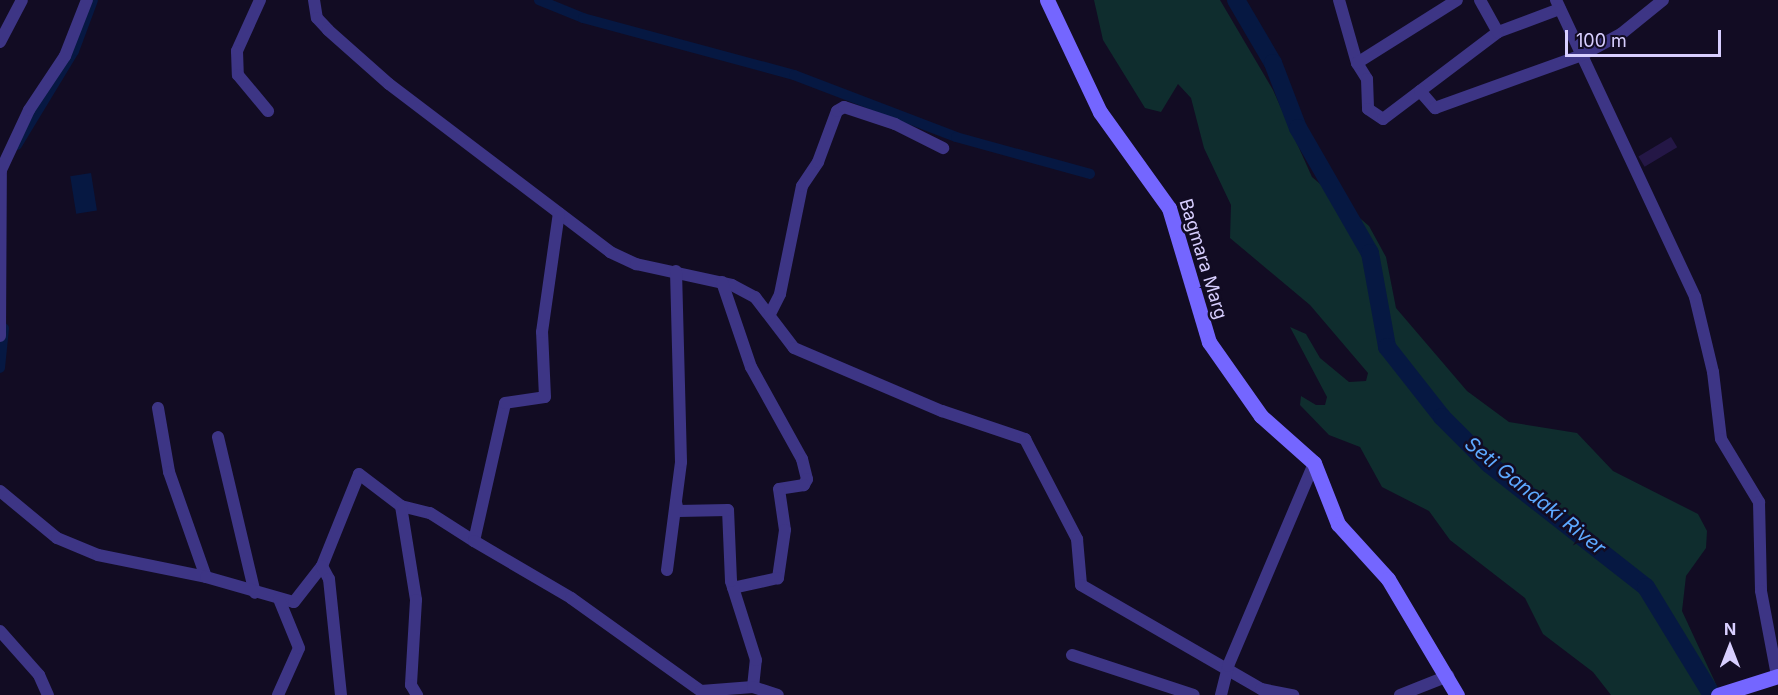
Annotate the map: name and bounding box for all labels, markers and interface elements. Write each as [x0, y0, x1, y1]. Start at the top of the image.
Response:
scale bar [1568, 18, 1724, 56]
text: 100 m [1576, 30, 1627, 51]
street label: Bagmara Marg [1174, 196, 1232, 322]
water label: Seti Gandaki River [1460, 432, 1610, 560]
north arrow [1700, 617, 1760, 677]
text: N [1724, 619, 1736, 639]

